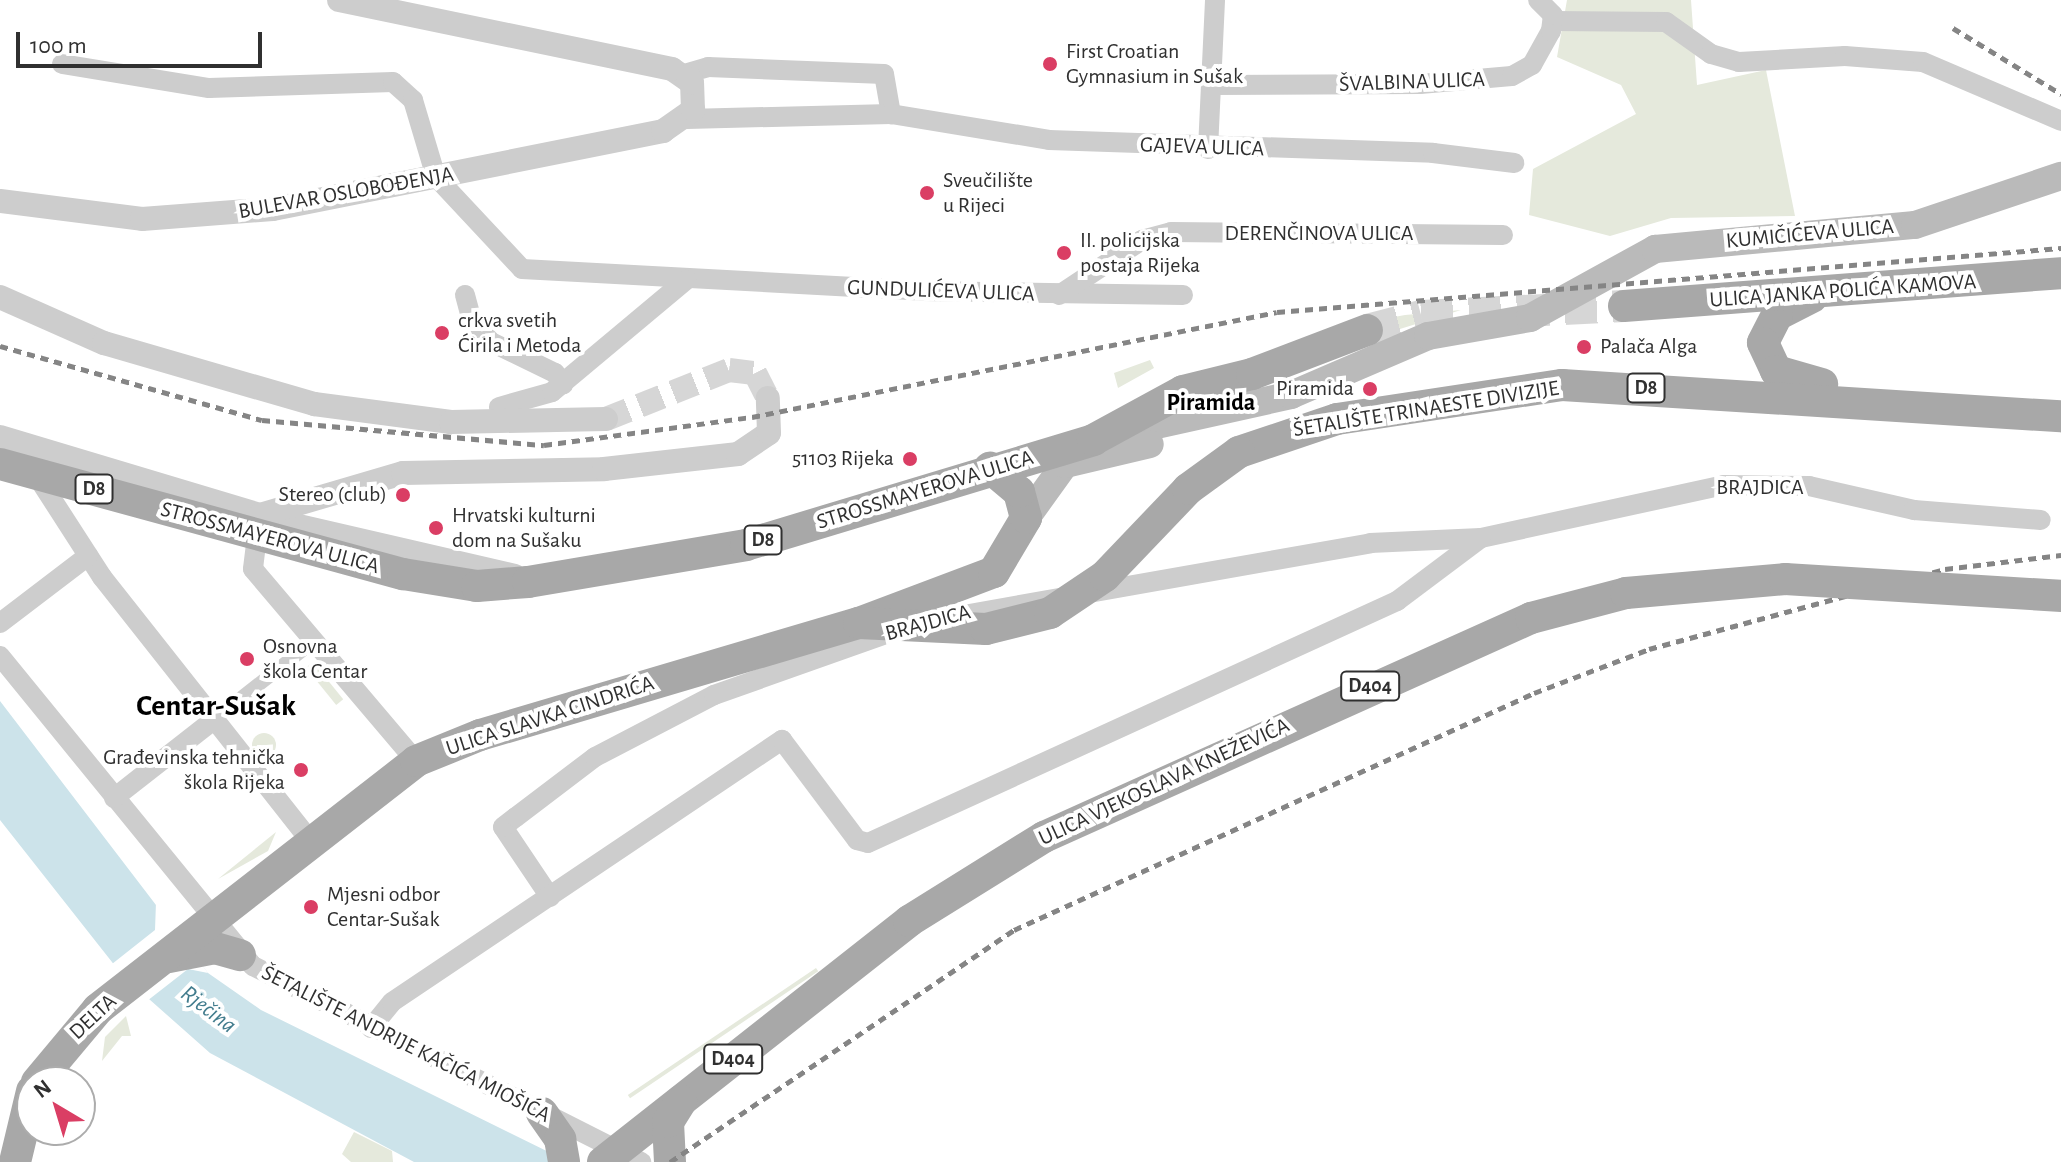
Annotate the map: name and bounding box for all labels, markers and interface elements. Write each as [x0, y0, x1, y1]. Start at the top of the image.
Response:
scale bar [20, 16, 266, 66]
text: 100 m [30, 34, 87, 58]
place label: First Croatian Gymnasium in Sušak [1066, 38, 1243, 90]
marker: First Croatian Gymnasium in Sušak [1041, 55, 1059, 73]
street label: ŠVALBINA ULICA [1339, 66, 1485, 98]
street label: GAJEVA ULICA [1139, 132, 1265, 162]
street label: BULEVAR OSLOBOĐENJA [236, 161, 456, 225]
place label: Sveučilište u Rijeci [943, 167, 1033, 218]
marker: Sveučilište u Rijeci [918, 184, 936, 202]
street label: KUMIČIĆEVA ULICA [1725, 214, 1895, 254]
street label: DERENČINOVA ULICA [1225, 221, 1413, 247]
place label: II. policijska postaja Rijeka [1080, 227, 1200, 278]
marker: II. policijska postaja Rijeka [1055, 244, 1073, 262]
street label: ULICA JANKA POLIĆA KAMOVA [1709, 269, 1977, 313]
street label: GUNDULIĆEVA ULICA [847, 275, 1035, 307]
place label: crkva svetih Ćirila i Metoda [458, 307, 582, 358]
marker: crkva svetih Ćirila i Metoda [433, 324, 451, 342]
place label: Palača Alga [1600, 334, 1697, 360]
marker: Palača Alga [1575, 338, 1593, 356]
road number: D8 [1626, 372, 1666, 404]
street label: ŠETALIŠTE TRINAESTE DIVIZIJE [1291, 375, 1561, 443]
place label: Piramida [1276, 376, 1354, 402]
marker: Piramida [1361, 380, 1379, 398]
district label: Piramida [1167, 390, 1255, 418]
street label: STROSSMAYEROVA ULICA [813, 444, 1037, 536]
place label: 51103 Rijeka [792, 446, 894, 472]
marker: 51103 Rijeka [901, 450, 919, 468]
road number: D8 [74, 473, 114, 505]
street label: BRAJDICA [1716, 475, 1804, 501]
place label: Stereo (club) [279, 482, 387, 508]
marker: Stereo (club) [394, 486, 412, 504]
street label: STROSSMAYEROVA ULICA [158, 496, 382, 580]
place label: Hrvatski kulturni dom na Sušaku [452, 502, 596, 554]
marker: Hrvatski kulturni dom na Sušaku [427, 519, 445, 537]
road number: D8 [743, 524, 783, 556]
street label: BRAJDICA [882, 599, 974, 647]
place label: Osnovna škola Centar [263, 633, 367, 684]
marker: Osnovna škola Centar [238, 650, 256, 668]
street label: ULICA SLAVKA CINDRIĆA [443, 670, 657, 762]
road number: D404 [1340, 670, 1400, 702]
district label: Centar-Sušak [136, 688, 296, 724]
street label: ULICA VJEKOSLAVA KNEŽEVIĆA [1034, 712, 1294, 852]
place label: Građevinska tehnička škola Rijeka [103, 744, 285, 796]
marker: Građevinska tehnička škola Rijeka [292, 761, 310, 779]
place label: Mjesni odbor Centar-Sušak [327, 881, 440, 932]
marker: Mjesni odbor Centar-Sušak [302, 898, 320, 916]
street label: ŠETALIŠTE ANDRIJE KAČIĆA MIOŠIĆA [257, 959, 555, 1129]
water label: Rječina [174, 980, 242, 1040]
street label: DELTA [64, 989, 122, 1045]
road number: D404 [703, 1043, 763, 1075]
north arrow [16, 1066, 96, 1146]
text: N [30, 1075, 55, 1102]

